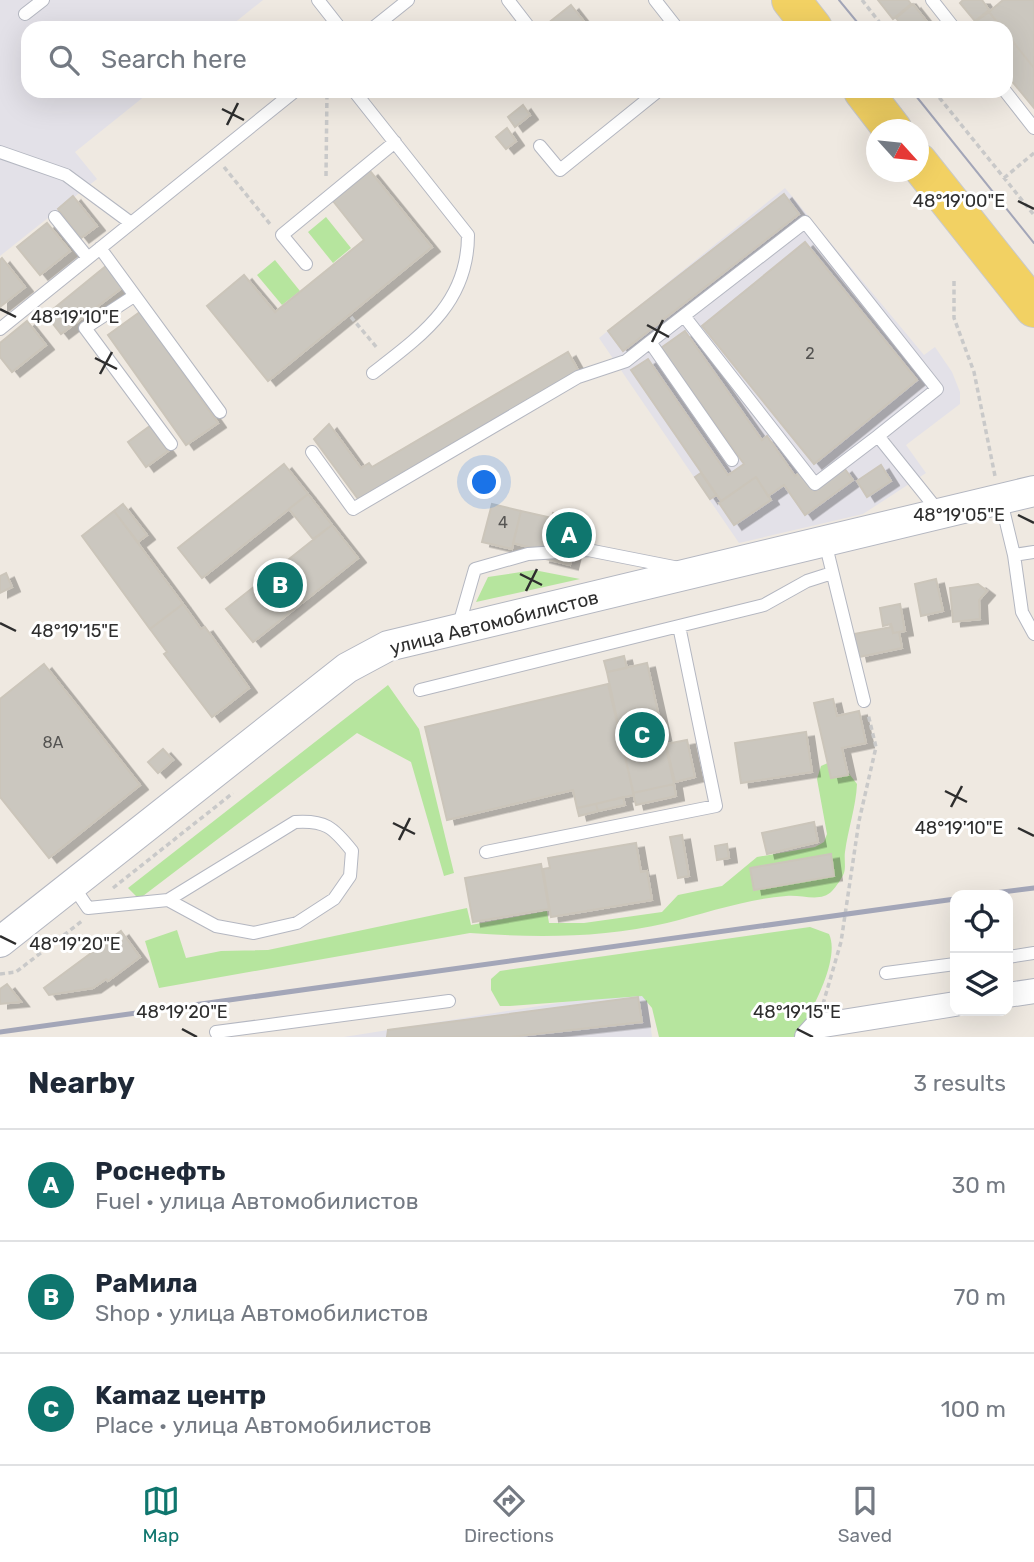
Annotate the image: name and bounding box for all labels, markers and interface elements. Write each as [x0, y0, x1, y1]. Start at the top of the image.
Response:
search box [21, 21, 1013, 98]
icon: search [45, 41, 83, 79]
text: Search here [101, 44, 247, 75]
north arrow [866, 119, 929, 182]
text: 48°19'00"E [913, 190, 1005, 212]
text: 48°19'10"E [31, 306, 119, 328]
house number: 2 [805, 344, 815, 363]
your location [467, 465, 501, 499]
text: 48°19'05"E [913, 504, 1005, 526]
pin: A [546, 509, 592, 561]
house number: 4 [498, 513, 508, 532]
pin: B [257, 559, 303, 611]
street label: улица Автомобилистов [387, 585, 601, 660]
text: 48°19'15"E [31, 620, 119, 642]
pin: C [619, 709, 665, 761]
house number: 8А [43, 733, 64, 752]
text: 48°19'10"E [915, 817, 1003, 839]
map controls [950, 890, 1013, 1016]
button: locate [950, 890, 1013, 953]
text: 48°19'20"E [29, 933, 121, 955]
button: layers [950, 953, 1013, 1016]
text: 48°19'20"E [136, 1001, 228, 1023]
text: 48°19'15"E [753, 1001, 841, 1023]
text: Nearby [28, 1065, 135, 1101]
text: 3 results [913, 1069, 1006, 1097]
text: Роснефть [95, 1156, 226, 1187]
text: A [43, 1171, 59, 1199]
text: 30 m [951, 1171, 1006, 1199]
text: Fuel · улица Автомобилистов [95, 1187, 419, 1215]
text: РаМила [95, 1268, 198, 1299]
text: B [43, 1283, 59, 1311]
text: 70 m [954, 1283, 1006, 1311]
text: Shop · улица Автомобилистов [95, 1299, 428, 1327]
text: Kamaz центр [95, 1380, 266, 1411]
text: C [43, 1395, 59, 1423]
text: 100 m [941, 1395, 1006, 1423]
text: Place · улица Автомобилистов [95, 1411, 432, 1439]
tab: Map [142, 1482, 180, 1547]
tab: Directions [464, 1482, 554, 1547]
tab: Saved [838, 1482, 892, 1547]

